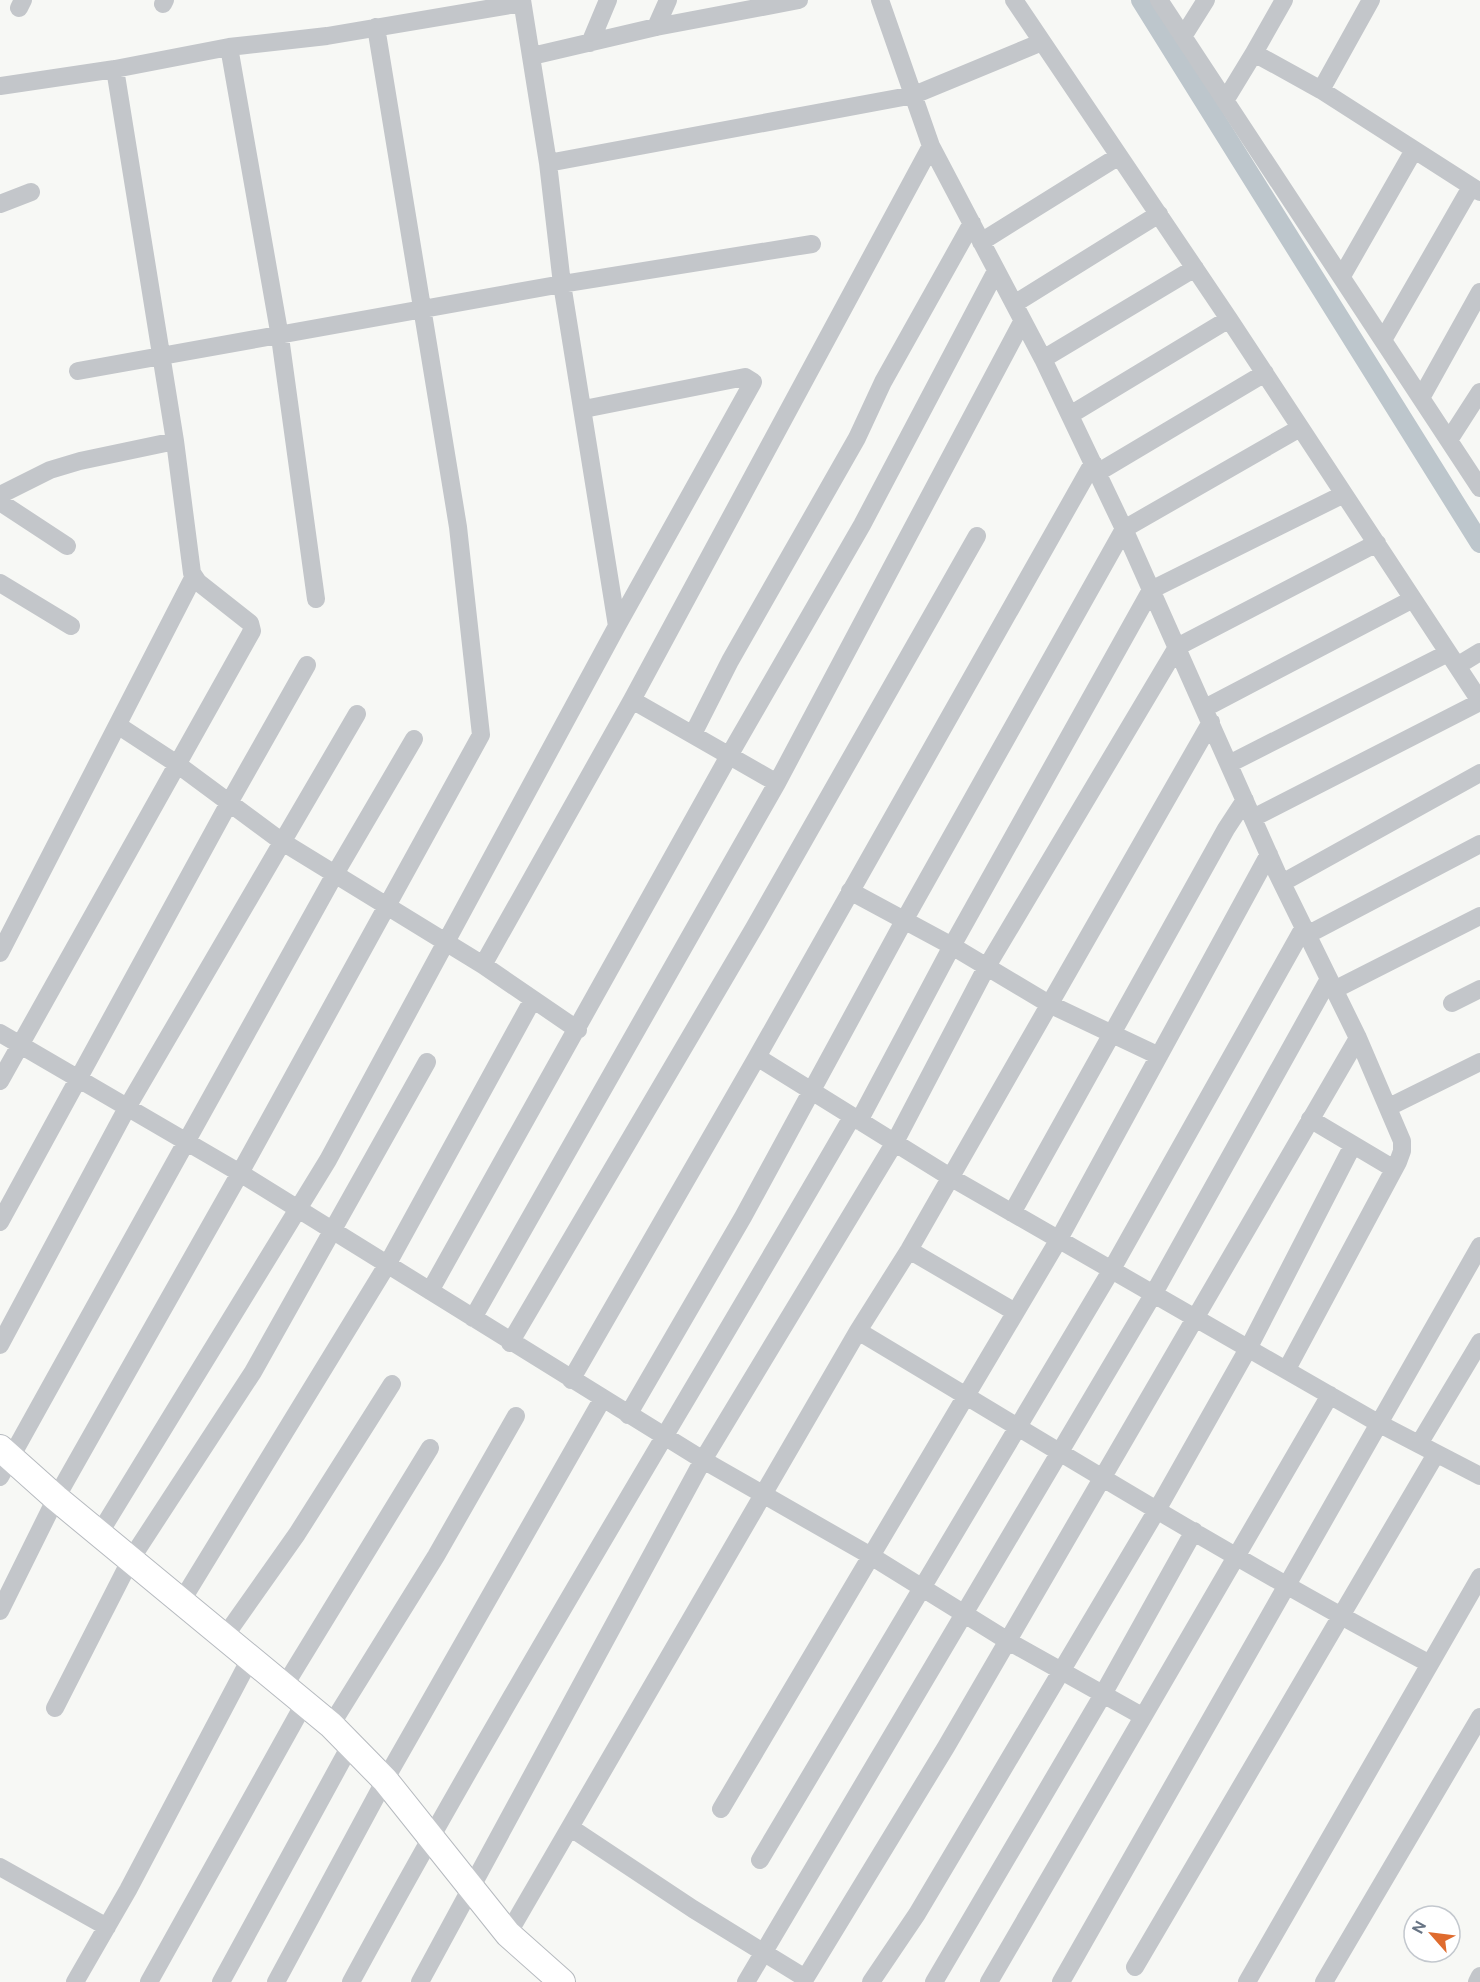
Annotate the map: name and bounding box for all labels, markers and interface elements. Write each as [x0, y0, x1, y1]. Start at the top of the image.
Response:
north arrow [1402, 1904, 1462, 1964]
text: N [1407, 1917, 1431, 1937]

